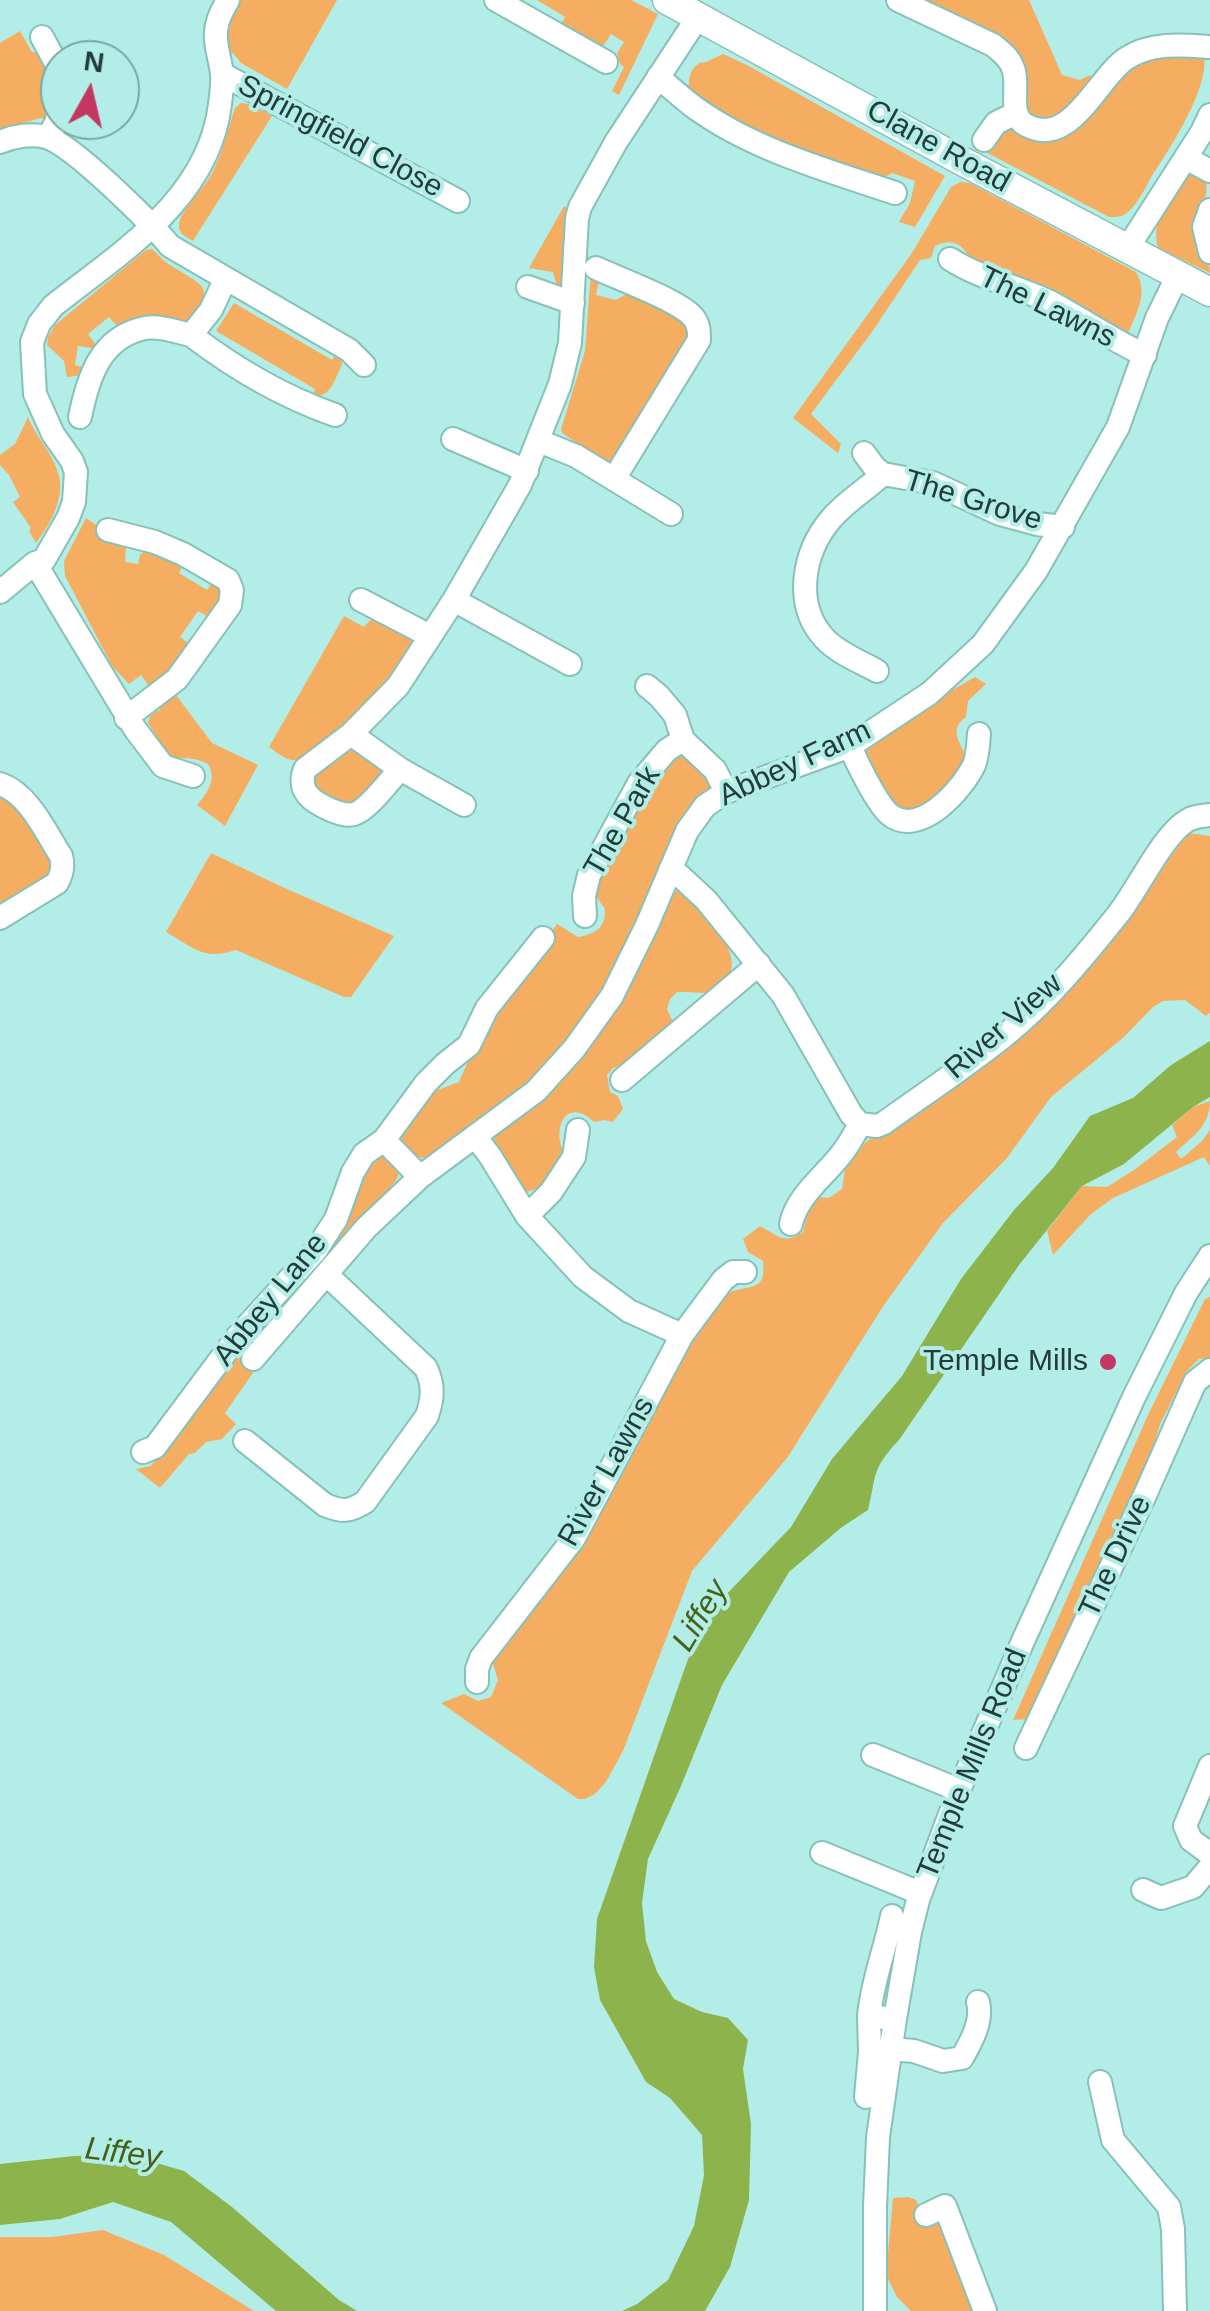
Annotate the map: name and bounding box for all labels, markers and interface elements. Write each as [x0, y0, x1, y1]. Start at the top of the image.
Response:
north arrow [40, 40, 140, 140]
text: N [82, 45, 106, 79]
street label: Springfield Close [231, 68, 449, 206]
street label: Clane Road [860, 93, 1016, 201]
street label: The Lawns [973, 260, 1121, 356]
street label: The Grove [900, 463, 1046, 539]
street label: Abbey Farm [713, 713, 877, 815]
street label: The Park [577, 760, 669, 884]
street label: River View [938, 967, 1070, 1087]
street label: Abbey Lane [207, 1226, 335, 1374]
place label: Temple Mills [923, 1344, 1088, 1380]
marker: Temple Mills [1097, 1351, 1119, 1373]
street label: River Lawns [551, 1391, 663, 1553]
street label: The Drive [1072, 1490, 1160, 1624]
water label: Liffey [665, 1573, 737, 1659]
street label: Temple Mills Road [910, 1644, 1036, 1884]
water label: Liffey [83, 2130, 163, 2178]

